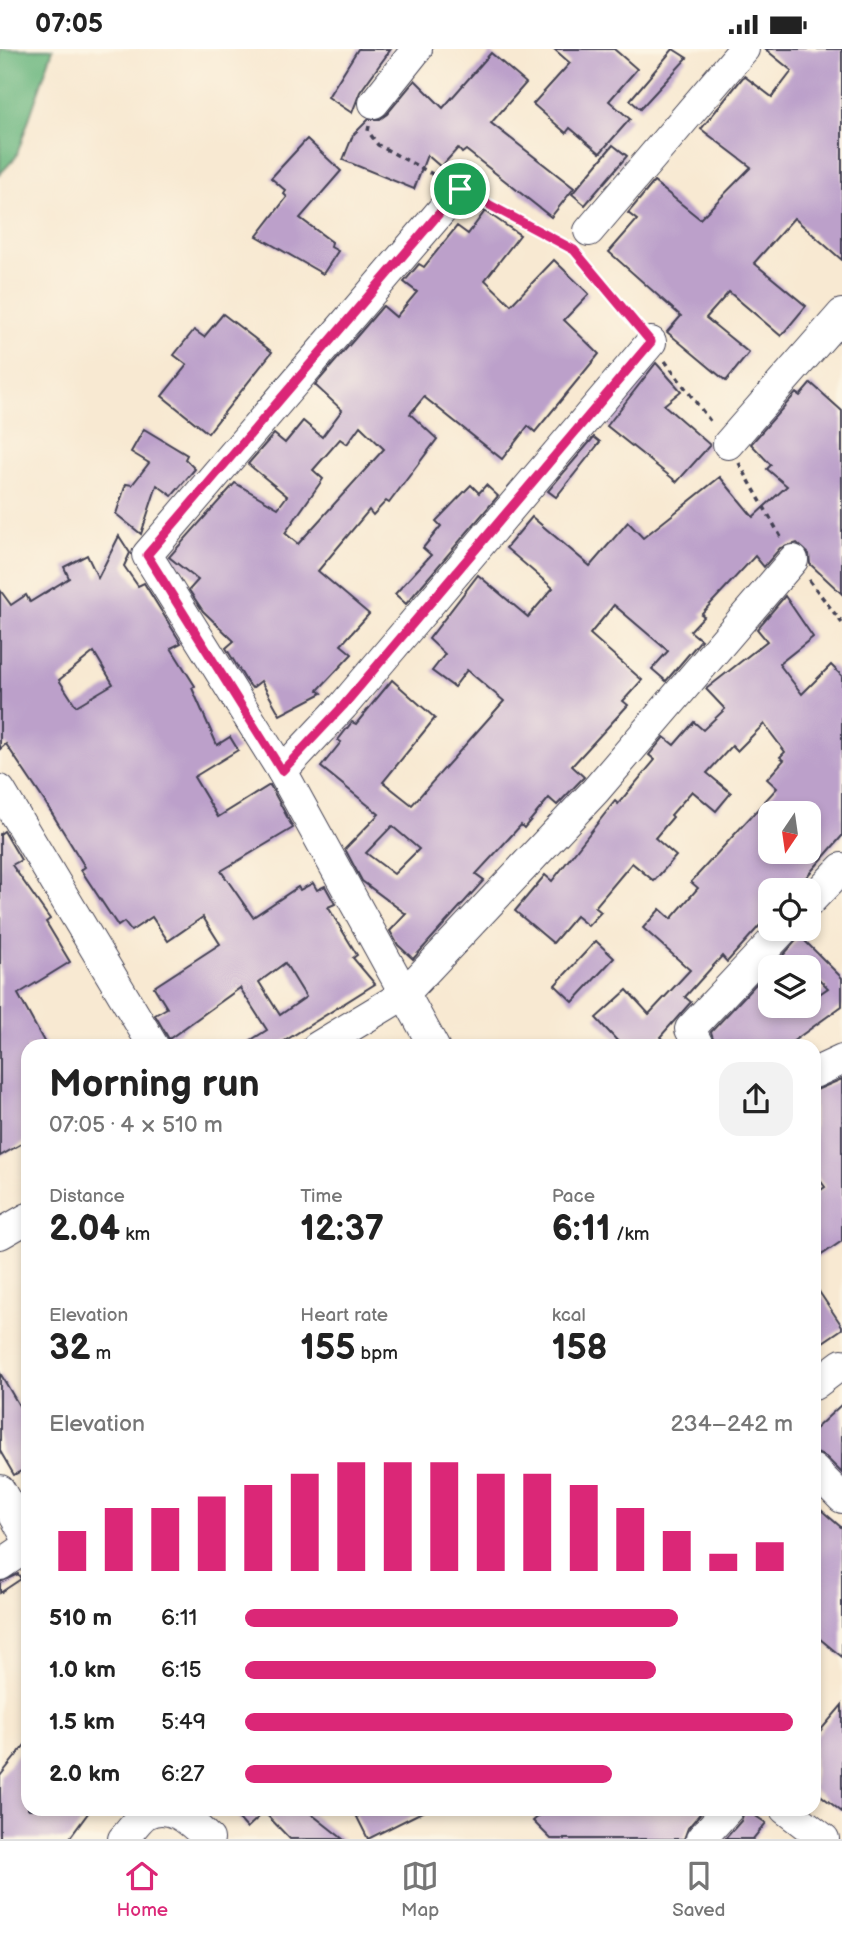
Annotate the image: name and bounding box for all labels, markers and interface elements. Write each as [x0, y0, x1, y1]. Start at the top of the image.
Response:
text: 07:05 [35, 9, 103, 40]
pin [430, 159, 490, 219]
icon: arrive [441, 170, 479, 208]
north arrow [758, 801, 821, 865]
map controls [758, 801, 821, 1018]
button: locate [758, 878, 821, 941]
button: layers [758, 955, 821, 1018]
text: Morning run [49, 1062, 260, 1107]
button: share [719, 1062, 793, 1136]
text: 07:05 · 4 × 510 m [49, 1111, 223, 1139]
text: Distance [49, 1185, 125, 1208]
text: Time [300, 1185, 342, 1208]
text: Pace [552, 1185, 595, 1208]
text: 2.04 [49, 1208, 120, 1251]
text: 12:37 [300, 1208, 384, 1251]
text: 6:11 [552, 1208, 611, 1251]
text: km [120, 1223, 150, 1246]
text: /km [611, 1223, 650, 1246]
text: Elevation [49, 1304, 128, 1327]
text: Heart rate [300, 1304, 388, 1327]
text: kcal [552, 1304, 586, 1327]
text: 32 [49, 1327, 90, 1370]
text: 155 [300, 1327, 355, 1370]
text: 158 [552, 1327, 608, 1370]
text: m [90, 1342, 111, 1365]
text: bpm [355, 1342, 398, 1365]
text: Elevation [49, 1410, 145, 1438]
text: 234–242 m [671, 1410, 793, 1438]
text: 510 m [49, 1604, 112, 1632]
text: 6:11 [161, 1604, 198, 1632]
text: 1.0 km [49, 1656, 116, 1684]
text: 6:15 [161, 1656, 202, 1684]
text: 1.5 km [49, 1708, 115, 1736]
text: 5:49 [161, 1708, 206, 1736]
text: 2.0 km [49, 1760, 120, 1788]
text: 6:27 [161, 1760, 205, 1788]
tab: Home [116, 1857, 168, 1922]
tab: Map [401, 1857, 439, 1922]
tab: Saved [672, 1857, 726, 1922]

